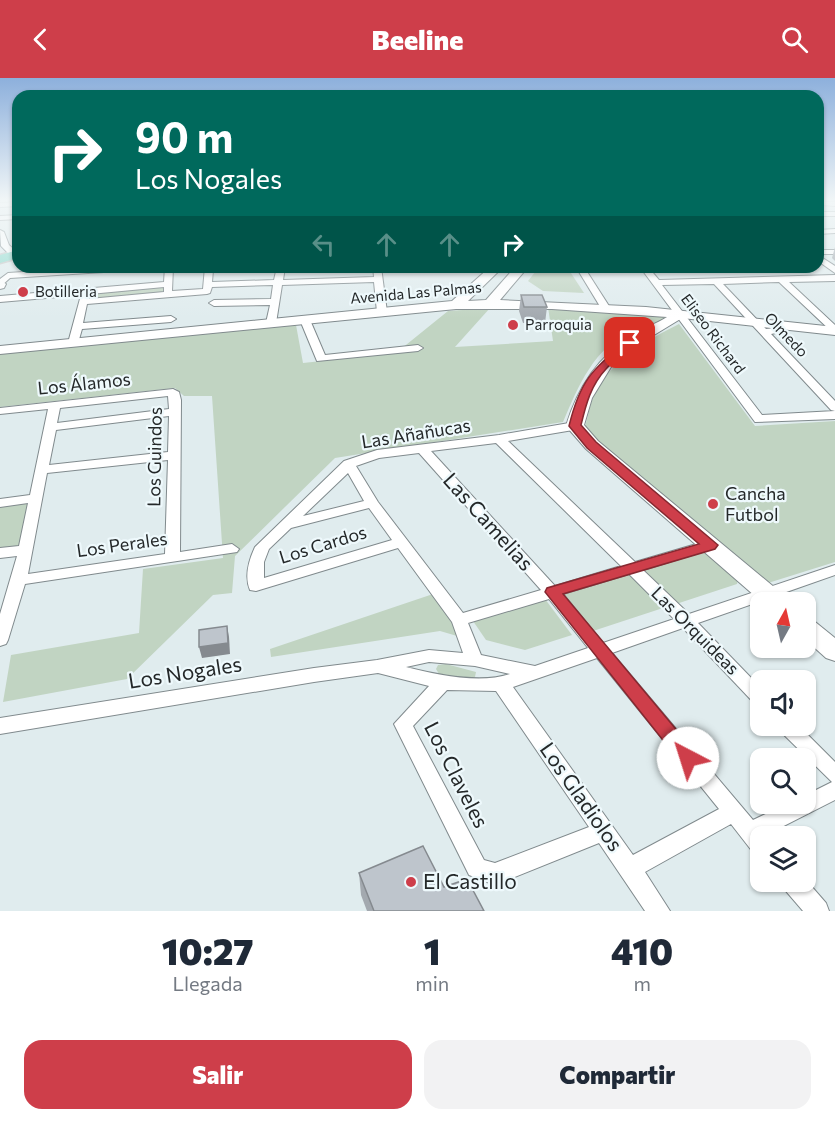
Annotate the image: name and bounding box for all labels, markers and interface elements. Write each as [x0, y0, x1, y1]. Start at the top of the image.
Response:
icon: back [24, 23, 57, 56]
text: Beeline [372, 23, 463, 56]
icon: search [778, 23, 811, 56]
text: 90 m [135, 110, 234, 162]
icon: right [36, 114, 114, 192]
text: Los Nogales [135, 162, 282, 195]
icon: left [307, 228, 340, 261]
icon: ahead [370, 228, 403, 261]
icon: ahead [433, 228, 466, 261]
icon: right [496, 228, 529, 261]
street label: Avenida Las Palmas [349, 277, 483, 307]
place label: Botilleria [35, 282, 97, 300]
marker: Botilleria [16, 285, 30, 299]
street label: Eliseo Richard [678, 290, 750, 377]
street label: Olmedo [761, 308, 812, 360]
place label: Parroquia [525, 315, 592, 333]
pin [604, 317, 655, 368]
marker: Parroquia [506, 318, 520, 332]
icon: arrive [613, 326, 646, 359]
street label: Los Álamos [36, 367, 131, 399]
street label: Los Guindos [142, 407, 166, 507]
street label: Las Añañucas [360, 414, 472, 453]
street label: Las Camelias [439, 467, 539, 575]
place label: Cancha Futbol [725, 482, 786, 525]
marker: Cancha Futbol [706, 497, 720, 511]
street label: Los Cardos [276, 520, 369, 568]
street label: Los Perales [75, 527, 169, 561]
street label: Las Orquideas [647, 582, 744, 679]
north arrow [750, 592, 816, 658]
map controls [750, 592, 816, 892]
street label: Los Nogales [126, 650, 243, 693]
button: sound [750, 670, 816, 736]
street label: Los Claveles [420, 717, 495, 832]
position arrow [656, 726, 720, 790]
street label: Los Gladiolos [536, 737, 629, 855]
button: search [750, 748, 816, 814]
button: layers [750, 826, 816, 892]
place label: El Castillo [423, 868, 517, 893]
marker: El Castillo [404, 875, 418, 889]
text: 10:27 [162, 928, 253, 972]
text: 1 [424, 928, 441, 972]
text: 410 [611, 928, 673, 972]
text: Llegada [172, 971, 243, 995]
text: min [415, 971, 449, 995]
text: m [633, 971, 651, 995]
button: Salir [24, 1040, 412, 1109]
button: Compartir [424, 1040, 811, 1109]

